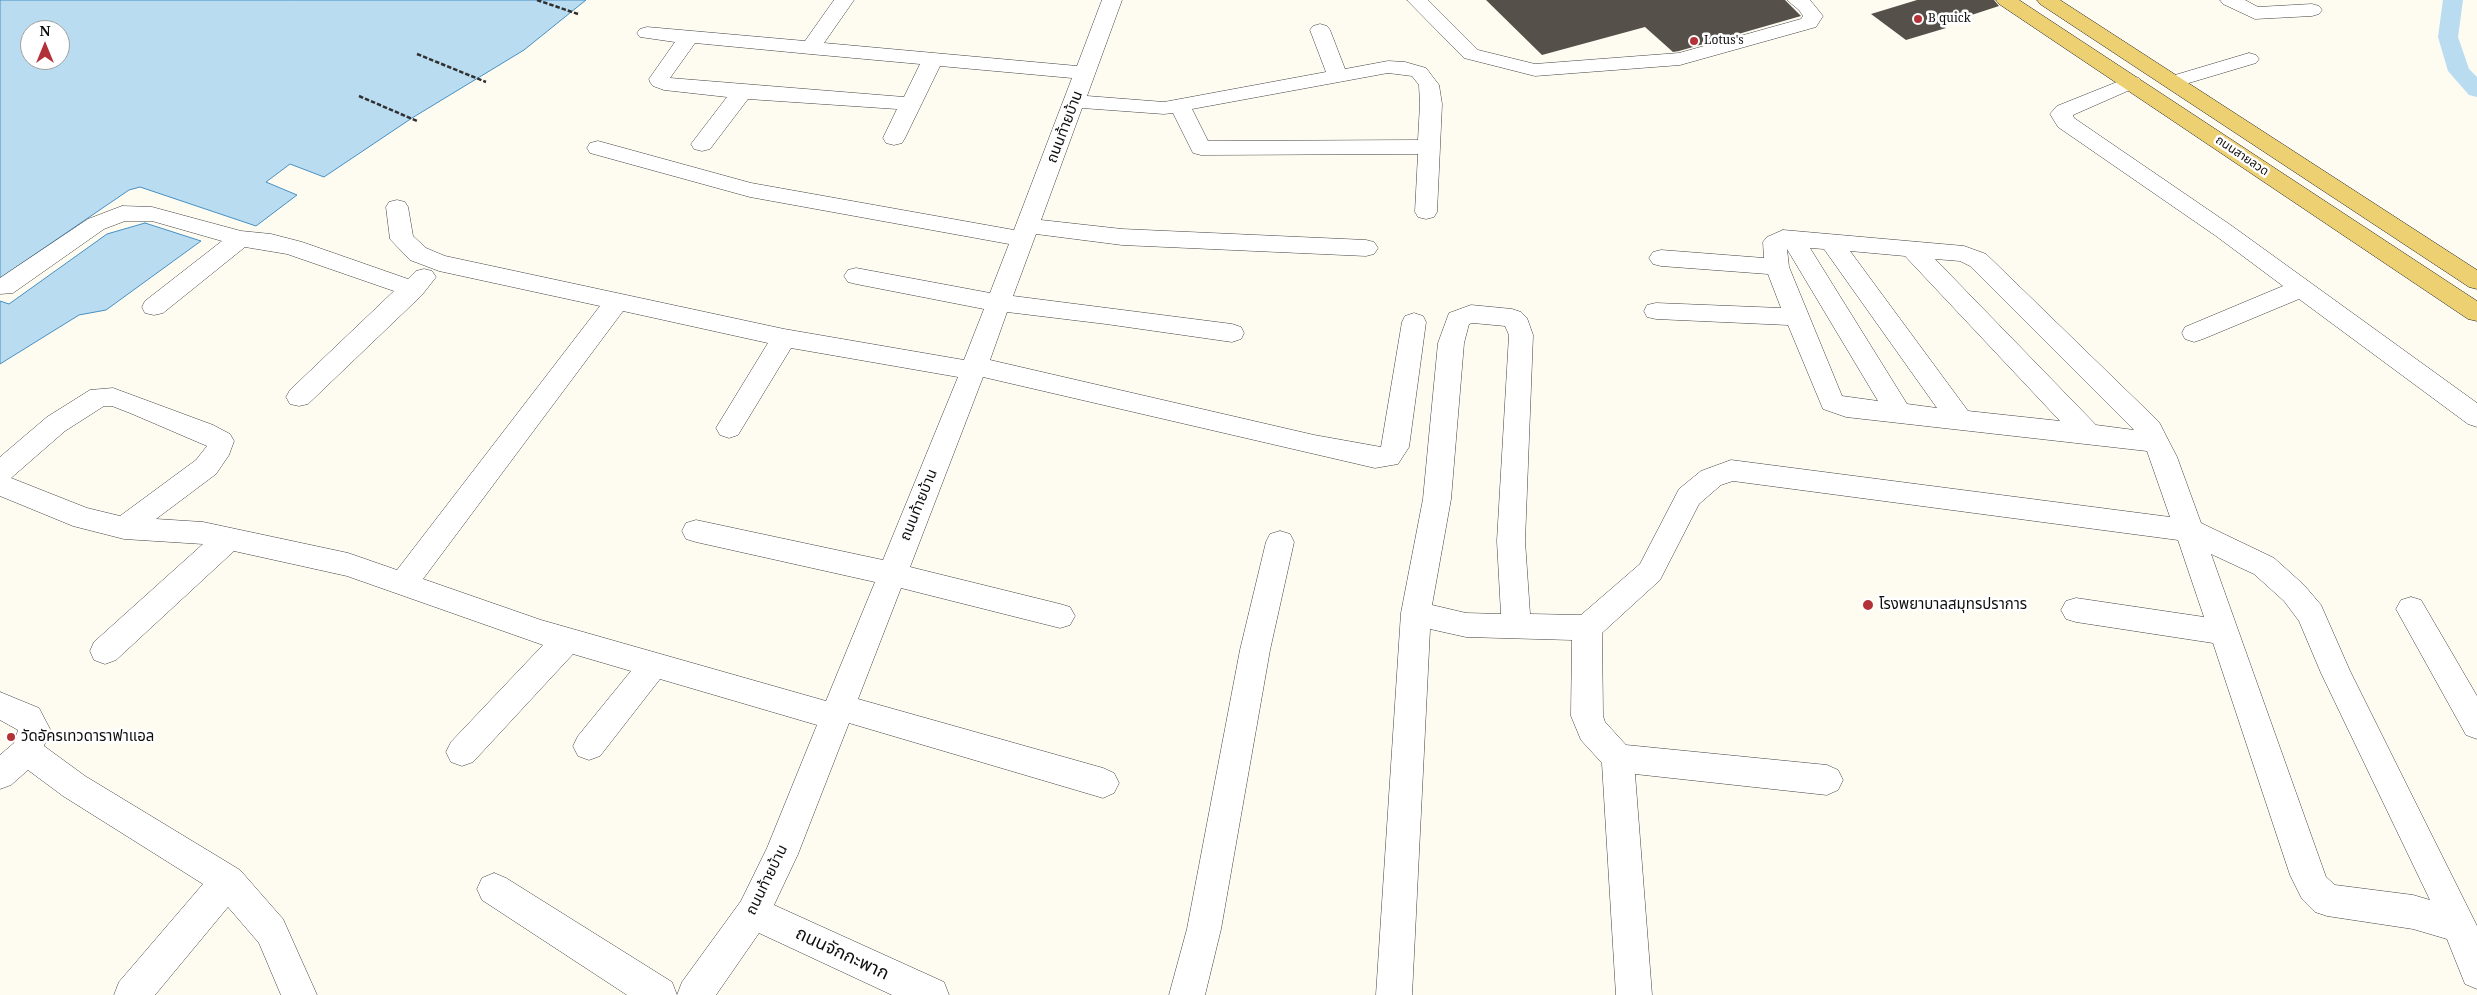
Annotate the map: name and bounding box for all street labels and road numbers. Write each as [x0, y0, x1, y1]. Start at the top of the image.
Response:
street label: ถนนท้ายบ้าน [1043, 88, 1087, 166]
street label: ถนนสายลวด [2213, 133, 2271, 179]
street label: ถนนท้ายบ้าน [896, 466, 942, 544]
street label: ถนนท้ายบ้าน [742, 842, 792, 918]
street label: ถนนจักกะพาก [792, 923, 892, 985]

